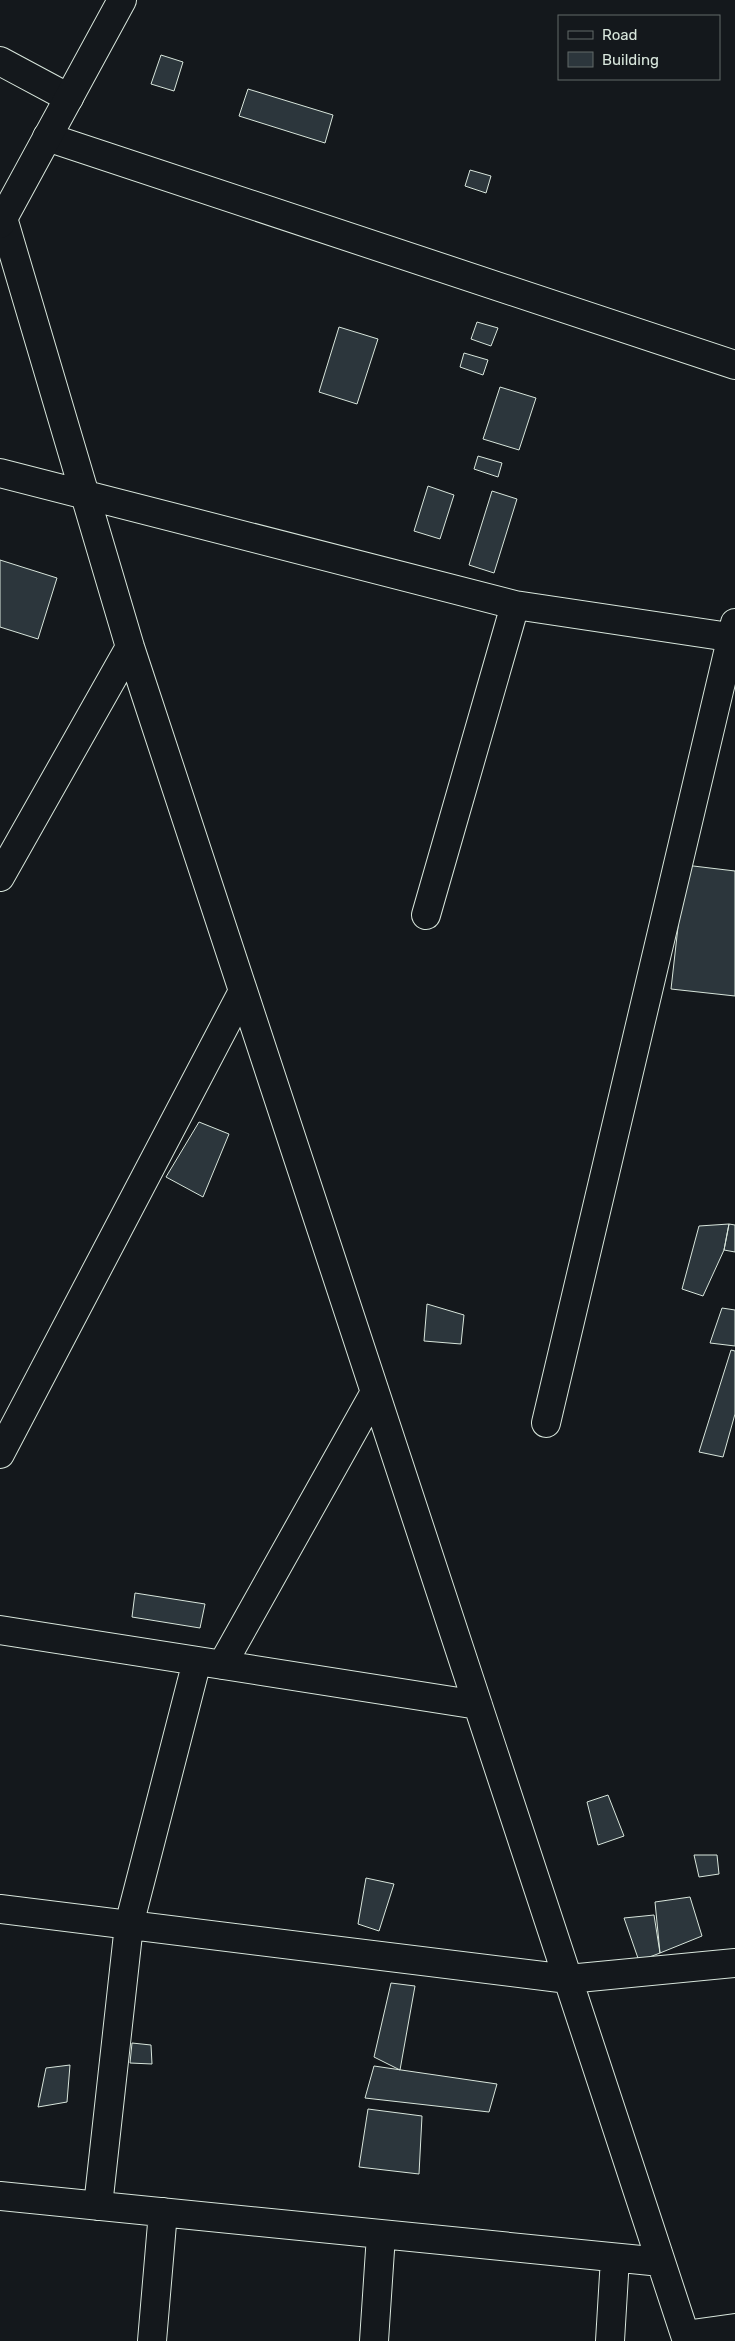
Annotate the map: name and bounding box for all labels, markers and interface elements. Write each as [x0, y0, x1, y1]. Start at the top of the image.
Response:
legend [558, 15, 720, 80]
text: Road [602, 26, 638, 44]
text: Building [602, 51, 659, 69]

